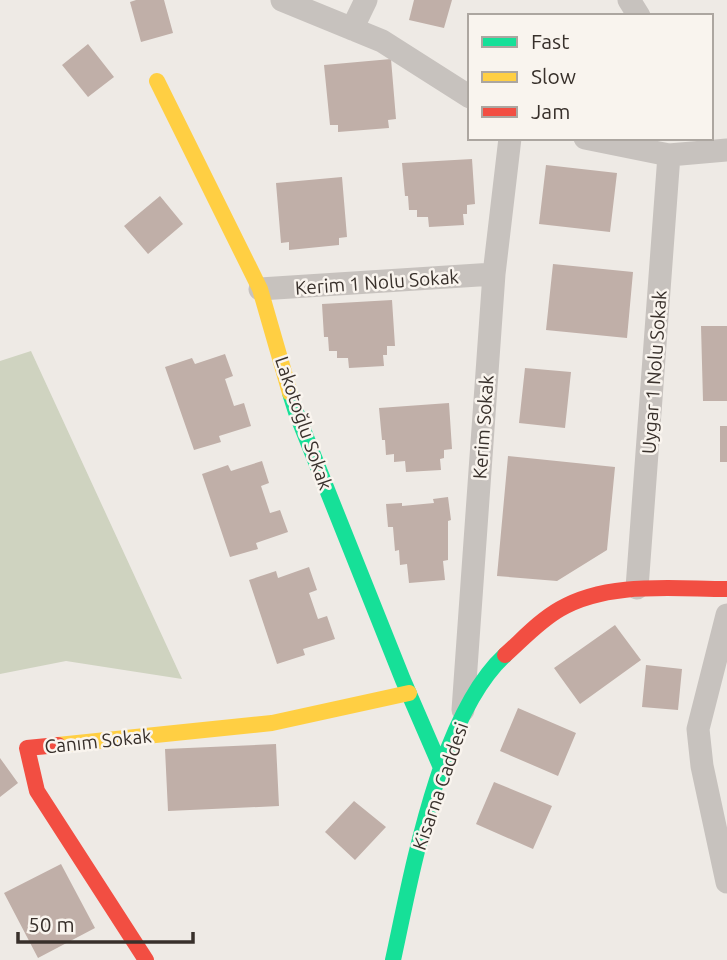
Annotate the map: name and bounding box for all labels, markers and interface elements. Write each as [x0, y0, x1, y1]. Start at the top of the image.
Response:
legend [468, 14, 713, 140]
text: Fast [531, 29, 569, 53]
text: Slow [531, 64, 576, 88]
text: Jam [531, 99, 570, 123]
street label: Kerim 1 Nolu Sokak [294, 265, 460, 299]
street label: Uygar 1 Nolu Sokak [637, 289, 671, 455]
street label: Lakotoğlu Sokak [271, 353, 337, 493]
street label: Kerim Sokak [468, 374, 498, 480]
street label: Kisarna Caddesi [408, 719, 472, 853]
street label: Canım Sokak [43, 724, 153, 758]
scale bar [18, 900, 192, 944]
text: 50 m [28, 912, 75, 936]

